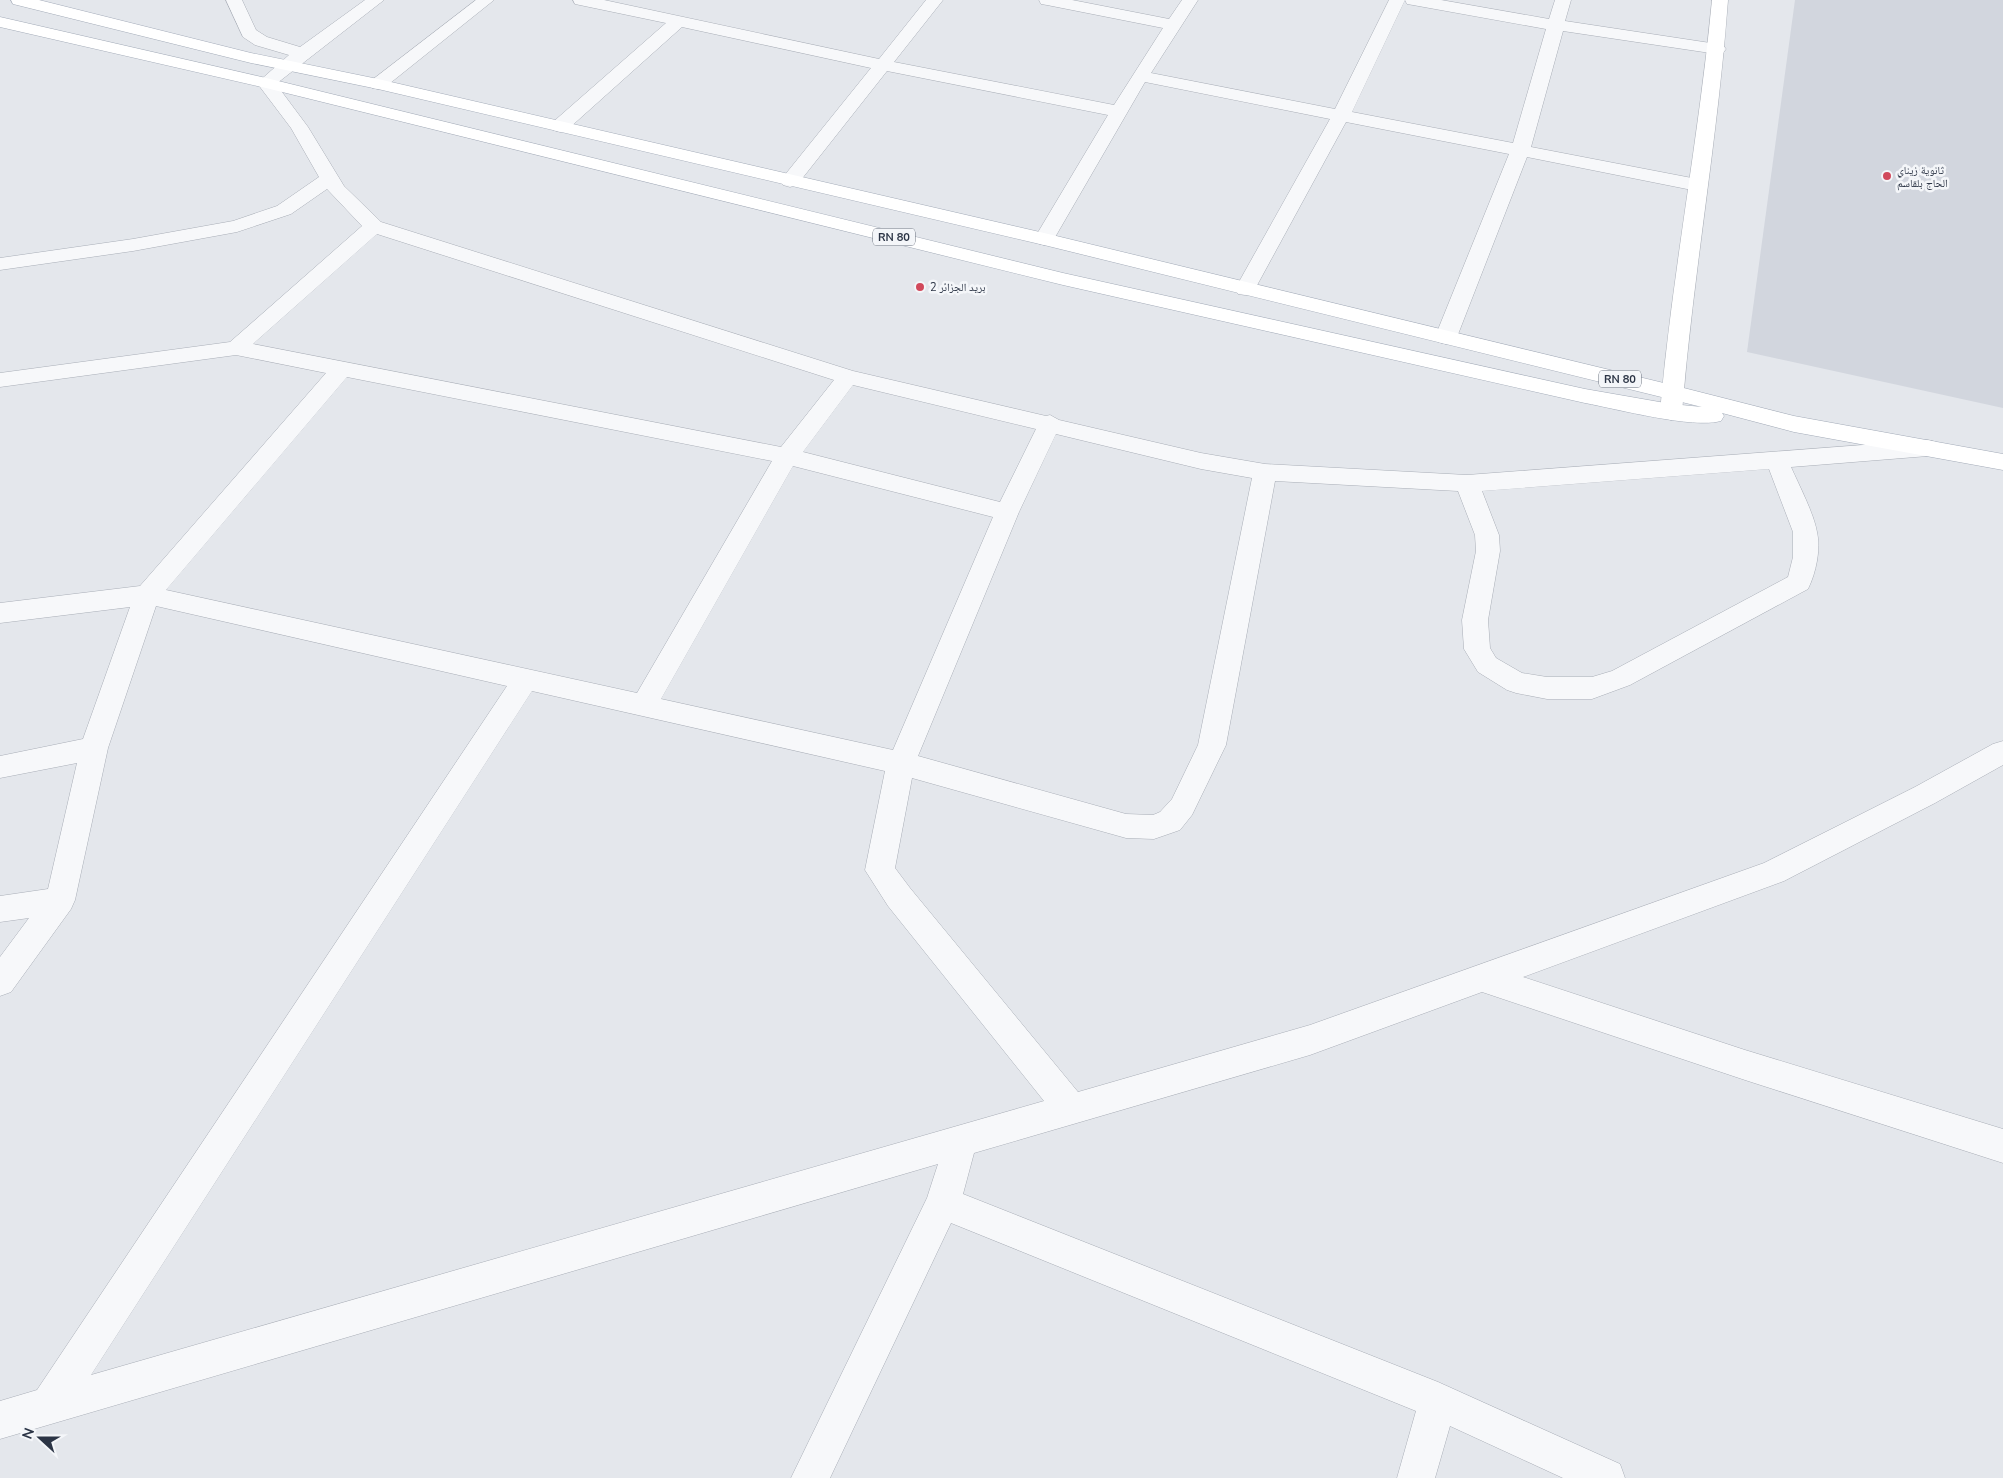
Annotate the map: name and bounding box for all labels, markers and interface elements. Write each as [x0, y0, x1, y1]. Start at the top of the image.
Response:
place label: ثانوية زيناي الحاج بلقاسم [1897, 163, 1948, 191]
marker: ثانوية زيناي الحاج بلقاسم [1881, 170, 1893, 182]
road number: RN 80 [873, 228, 915, 246]
place label: بريد الجزائر 2 [930, 280, 986, 295]
marker: بريد الجزائر 2 [914, 281, 926, 293]
road number: RN 80 [1599, 370, 1641, 388]
north arrow [15, 1413, 65, 1463]
text: N [18, 1425, 39, 1442]

